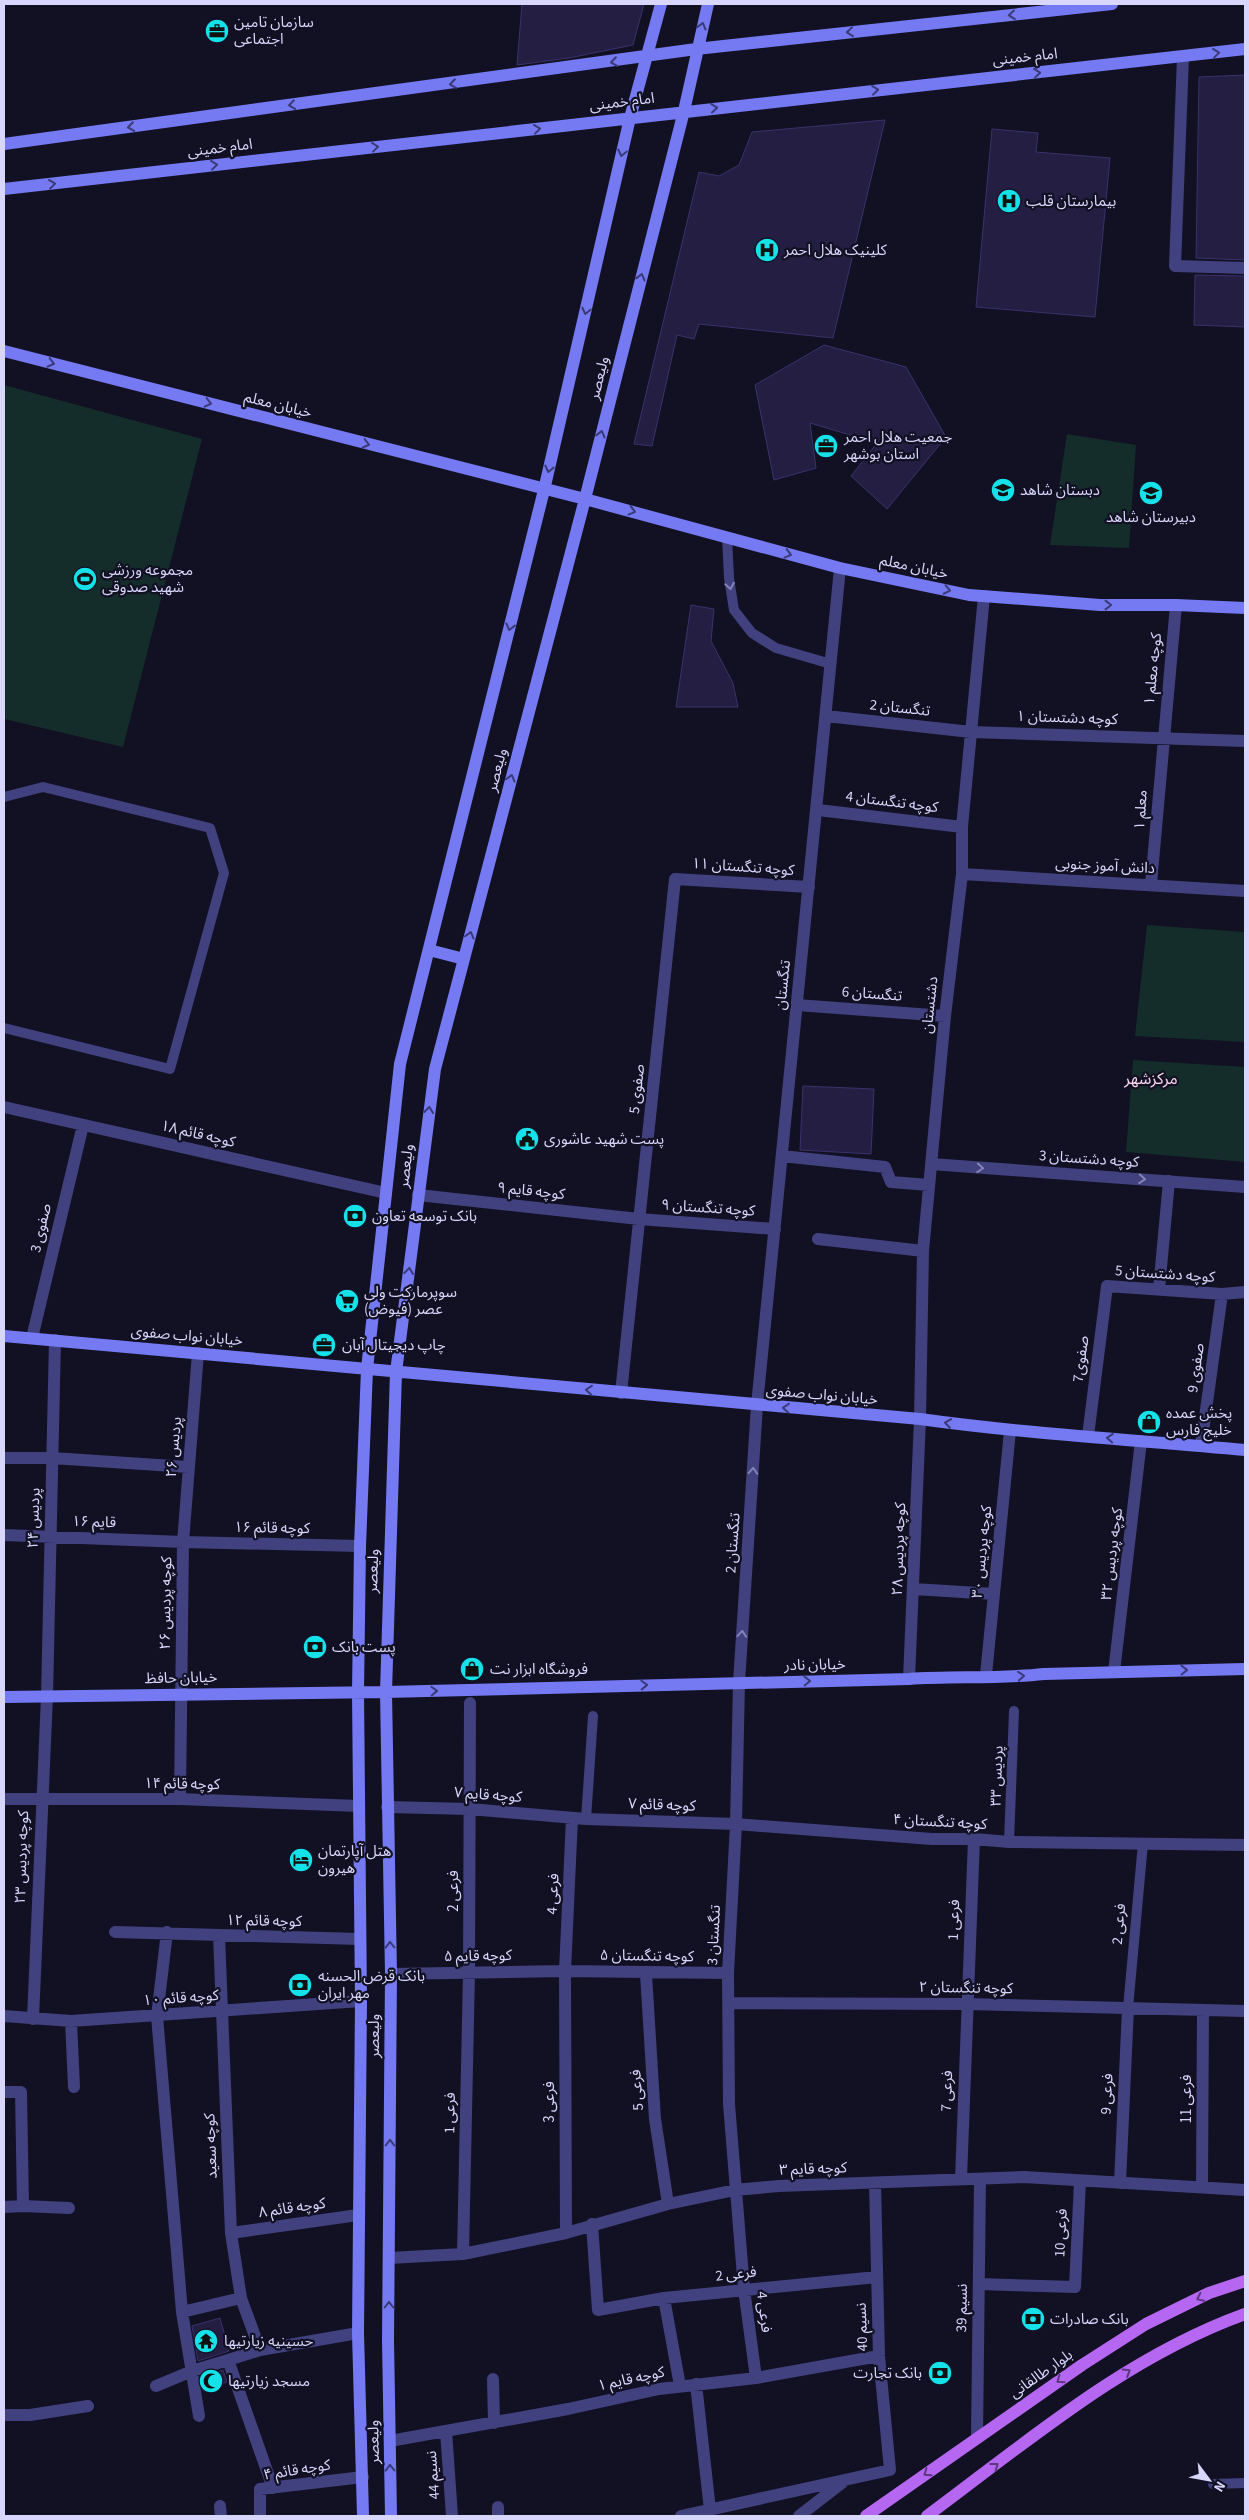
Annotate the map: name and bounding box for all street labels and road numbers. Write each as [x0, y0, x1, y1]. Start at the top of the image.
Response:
street label: امام خمینی [991, 43, 1059, 71]
street label: امام خمینی [588, 88, 656, 116]
street label: امام خمینی [186, 134, 254, 162]
street label: ولیعصر [583, 354, 615, 403]
street label: خیابان معلم [242, 386, 314, 424]
street label: خیابان معلم [878, 550, 950, 584]
street label: کوچه معلم ۱ [1139, 631, 1167, 706]
street label: تنگستان 2 [869, 694, 931, 722]
street label: کوچه دشتستان ۱ [1016, 706, 1119, 730]
street label: ولیعصر [481, 746, 513, 795]
street label: کوچه تنگستان 4 [845, 786, 940, 818]
street label: معلم ۱ [1129, 789, 1153, 831]
street label: کوچه تنگستان ۱۱ [691, 853, 796, 881]
street label: دانش آموز جنوبی [1055, 853, 1155, 879]
street label: تنگستان [770, 959, 796, 1011]
street label: دشتستان [917, 975, 943, 1035]
street label: تنگستان 6 [841, 981, 903, 1007]
street label: صفوی 5 [624, 1063, 650, 1115]
street label: کوچه قائم ۱۸ [159, 1115, 238, 1153]
street label: ولیعصر [393, 1143, 419, 1190]
street label: کوچه دشتستان 3 [1038, 1145, 1141, 1173]
street label: کوچه قایم ۹ [496, 1177, 567, 1205]
street label: کوچه تنگستان ۹ [660, 1194, 757, 1222]
street label: صفوی 3 [25, 1201, 57, 1255]
street label: کوچه دشتستان 5 [1114, 1260, 1217, 1288]
street label: خیابان نواب صفوی [130, 1321, 244, 1351]
street label: صفوی7 [1068, 1334, 1094, 1384]
street label: صفوی 9 [1182, 1342, 1210, 1394]
street label: خیابان نواب صفوی [765, 1380, 879, 1410]
street label: پردیس ۲۶ [161, 1416, 187, 1478]
street label: پردیس ۲۴ [22, 1487, 46, 1549]
street label: کوچه پردیس ۲۸ [887, 1501, 911, 1596]
street label: کوچه پردیس ۳۰ [967, 1504, 997, 1599]
street label: کوچه پردیس ۳۲ [1096, 1506, 1128, 1602]
street label: قایم ۱۶ [72, 1511, 117, 1533]
street label: تنگستان 2 [720, 1512, 746, 1574]
street label: کوچه قائم ۱۶ [234, 1517, 311, 1539]
street label: ولیعصر [362, 1549, 384, 1594]
street label: کوچه پردیس ۲۶ [155, 1555, 177, 1650]
street label: خیابان نادر [783, 1654, 846, 1676]
street label: خیابان حافظ [144, 1667, 218, 1689]
street label: پردیس ۳۳ [985, 1745, 1009, 1807]
street label: کوچه قائم ۱۴ [144, 1773, 221, 1795]
street label: کوچه قایم ۷ [453, 1782, 523, 1808]
street label: کوچه قائم ۷ [628, 1793, 697, 1817]
street label: کوچه پردیس ۲۳ [10, 1809, 34, 1904]
street label: کوچه تنگستان ۴ [892, 1809, 988, 1835]
street label: فرعی 2 [443, 1870, 464, 1912]
street label: فرعی 4 [541, 1873, 565, 1915]
street label: فرعی 1 [943, 1899, 965, 1941]
street label: فرعی 2 [1107, 1902, 1131, 1946]
street label: تنگستان 3 [702, 1904, 726, 1966]
street label: کوچه قائم ۱۲ [226, 1910, 303, 1932]
street label: کوچه قایم ۵ [444, 1945, 513, 1967]
street label: کوچه تنگستان ۵ [600, 1945, 695, 1967]
street label: کوچه تنگستان ۲ [919, 1977, 1014, 1999]
street label: کوچه قائم ۱۰ [142, 1985, 221, 2011]
street label: ولیعصر [364, 2014, 385, 2059]
street label: فرعی 5 [625, 2068, 649, 2111]
street label: فرعی 7 [936, 2070, 958, 2112]
street label: فرعی 9 [1095, 2073, 1119, 2115]
street label: فرعی 11 [1176, 2074, 1197, 2123]
street label: فرعی 3 [539, 2081, 560, 2123]
street label: فرعی 1 [439, 2092, 461, 2134]
street label: کوچه سعید [199, 2112, 223, 2179]
street label: کوچه قایم ۳ [779, 2157, 848, 2181]
street label: کوچه قائم ۸ [257, 2193, 328, 2223]
street label: فرعی 10 [1049, 2208, 1073, 2258]
street label: فرعی 2 [714, 2261, 758, 2287]
street label: نسیم 39 [951, 2283, 973, 2333]
street label: فرعی 4 [751, 2290, 777, 2334]
street label: نسیم 40 [851, 2302, 873, 2352]
street label: بلوار طالقانی [1005, 2344, 1077, 2404]
street label: کوچه قایم ۱ [596, 2361, 667, 2396]
street label: ولیعصر [363, 2420, 385, 2465]
street label: نسیم 44 [421, 2450, 445, 2500]
street label: کوچه قائم ۴ [262, 2454, 333, 2486]

